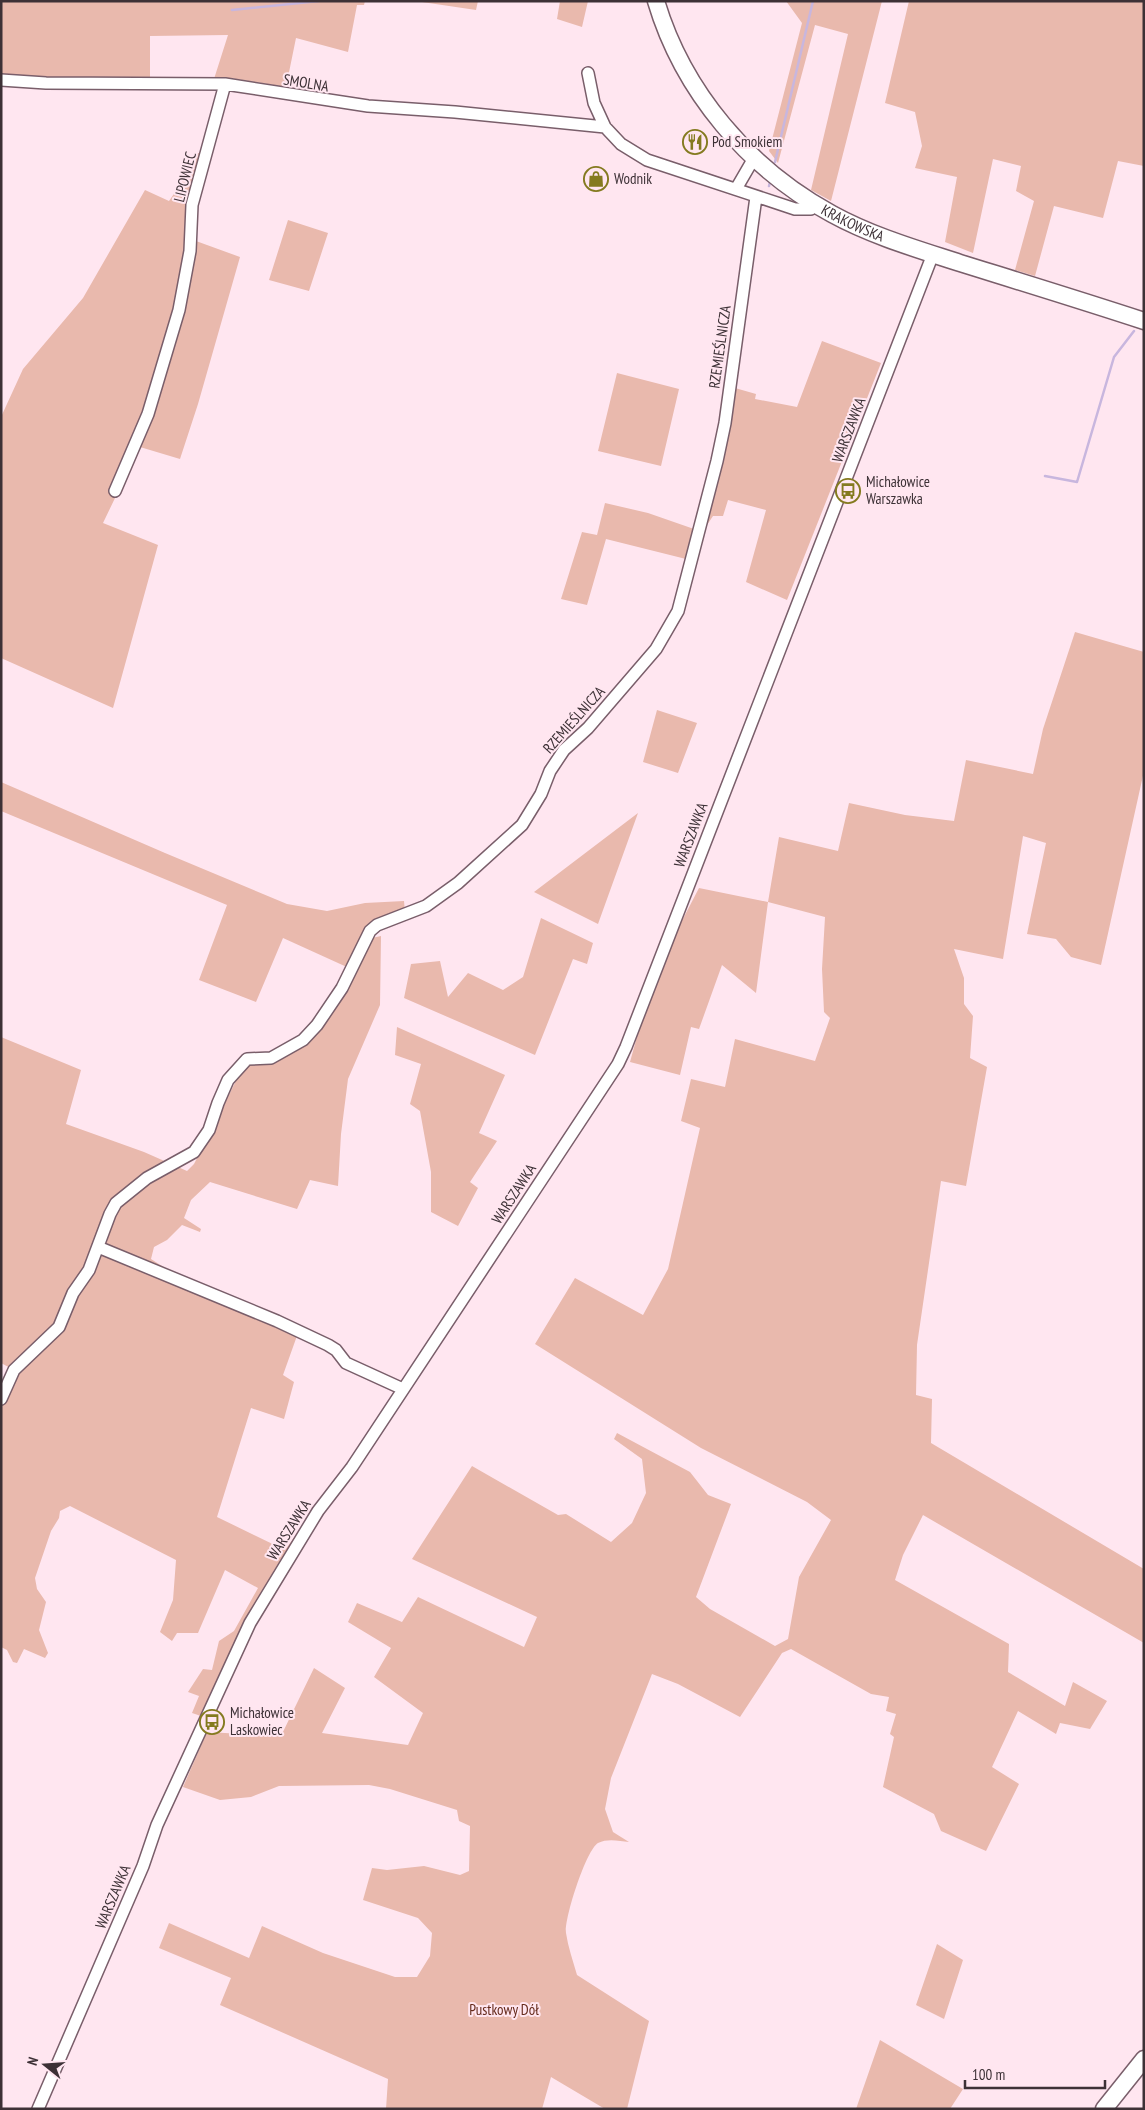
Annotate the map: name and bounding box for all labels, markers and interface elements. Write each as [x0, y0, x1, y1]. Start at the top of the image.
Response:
street label: SMOLNA [282, 70, 331, 96]
restaurant icon: Pod Smokiem [682, 129, 708, 155]
place label: Pod Smokiem [712, 132, 782, 151]
street label: LIPOWIEC [169, 150, 200, 204]
shop icon: Wodnik [583, 166, 609, 192]
place label: Wodnik [614, 169, 652, 188]
street label: KRAKOWSKA [818, 200, 888, 246]
street label: RZEMIEŚLNICZA [704, 303, 735, 390]
street label: WARSZAWKA [828, 394, 870, 465]
place label: Michałowice Warszawka [866, 472, 930, 508]
bus stop icon: Michałowice Warszawka [835, 478, 861, 504]
street label: RZEMIEŚLNICZA [539, 682, 609, 757]
street label: WARSZAWKA [670, 799, 712, 870]
street label: WARSZAWKA [487, 1159, 540, 1227]
street label: WARSZAWKA [263, 1495, 315, 1563]
place label: Michałowice Laskowiec [230, 1703, 294, 1739]
bus stop icon: Michałowice Laskowiec [199, 1709, 225, 1735]
street label: WARSZAWKA [91, 1861, 135, 1932]
park label: Pustkowy Dół [469, 2000, 539, 2019]
north arrow [20, 2040, 70, 2090]
text: N [23, 2055, 42, 2067]
scale bar [965, 2058, 1105, 2090]
text: 100 m [972, 2065, 1005, 2084]

